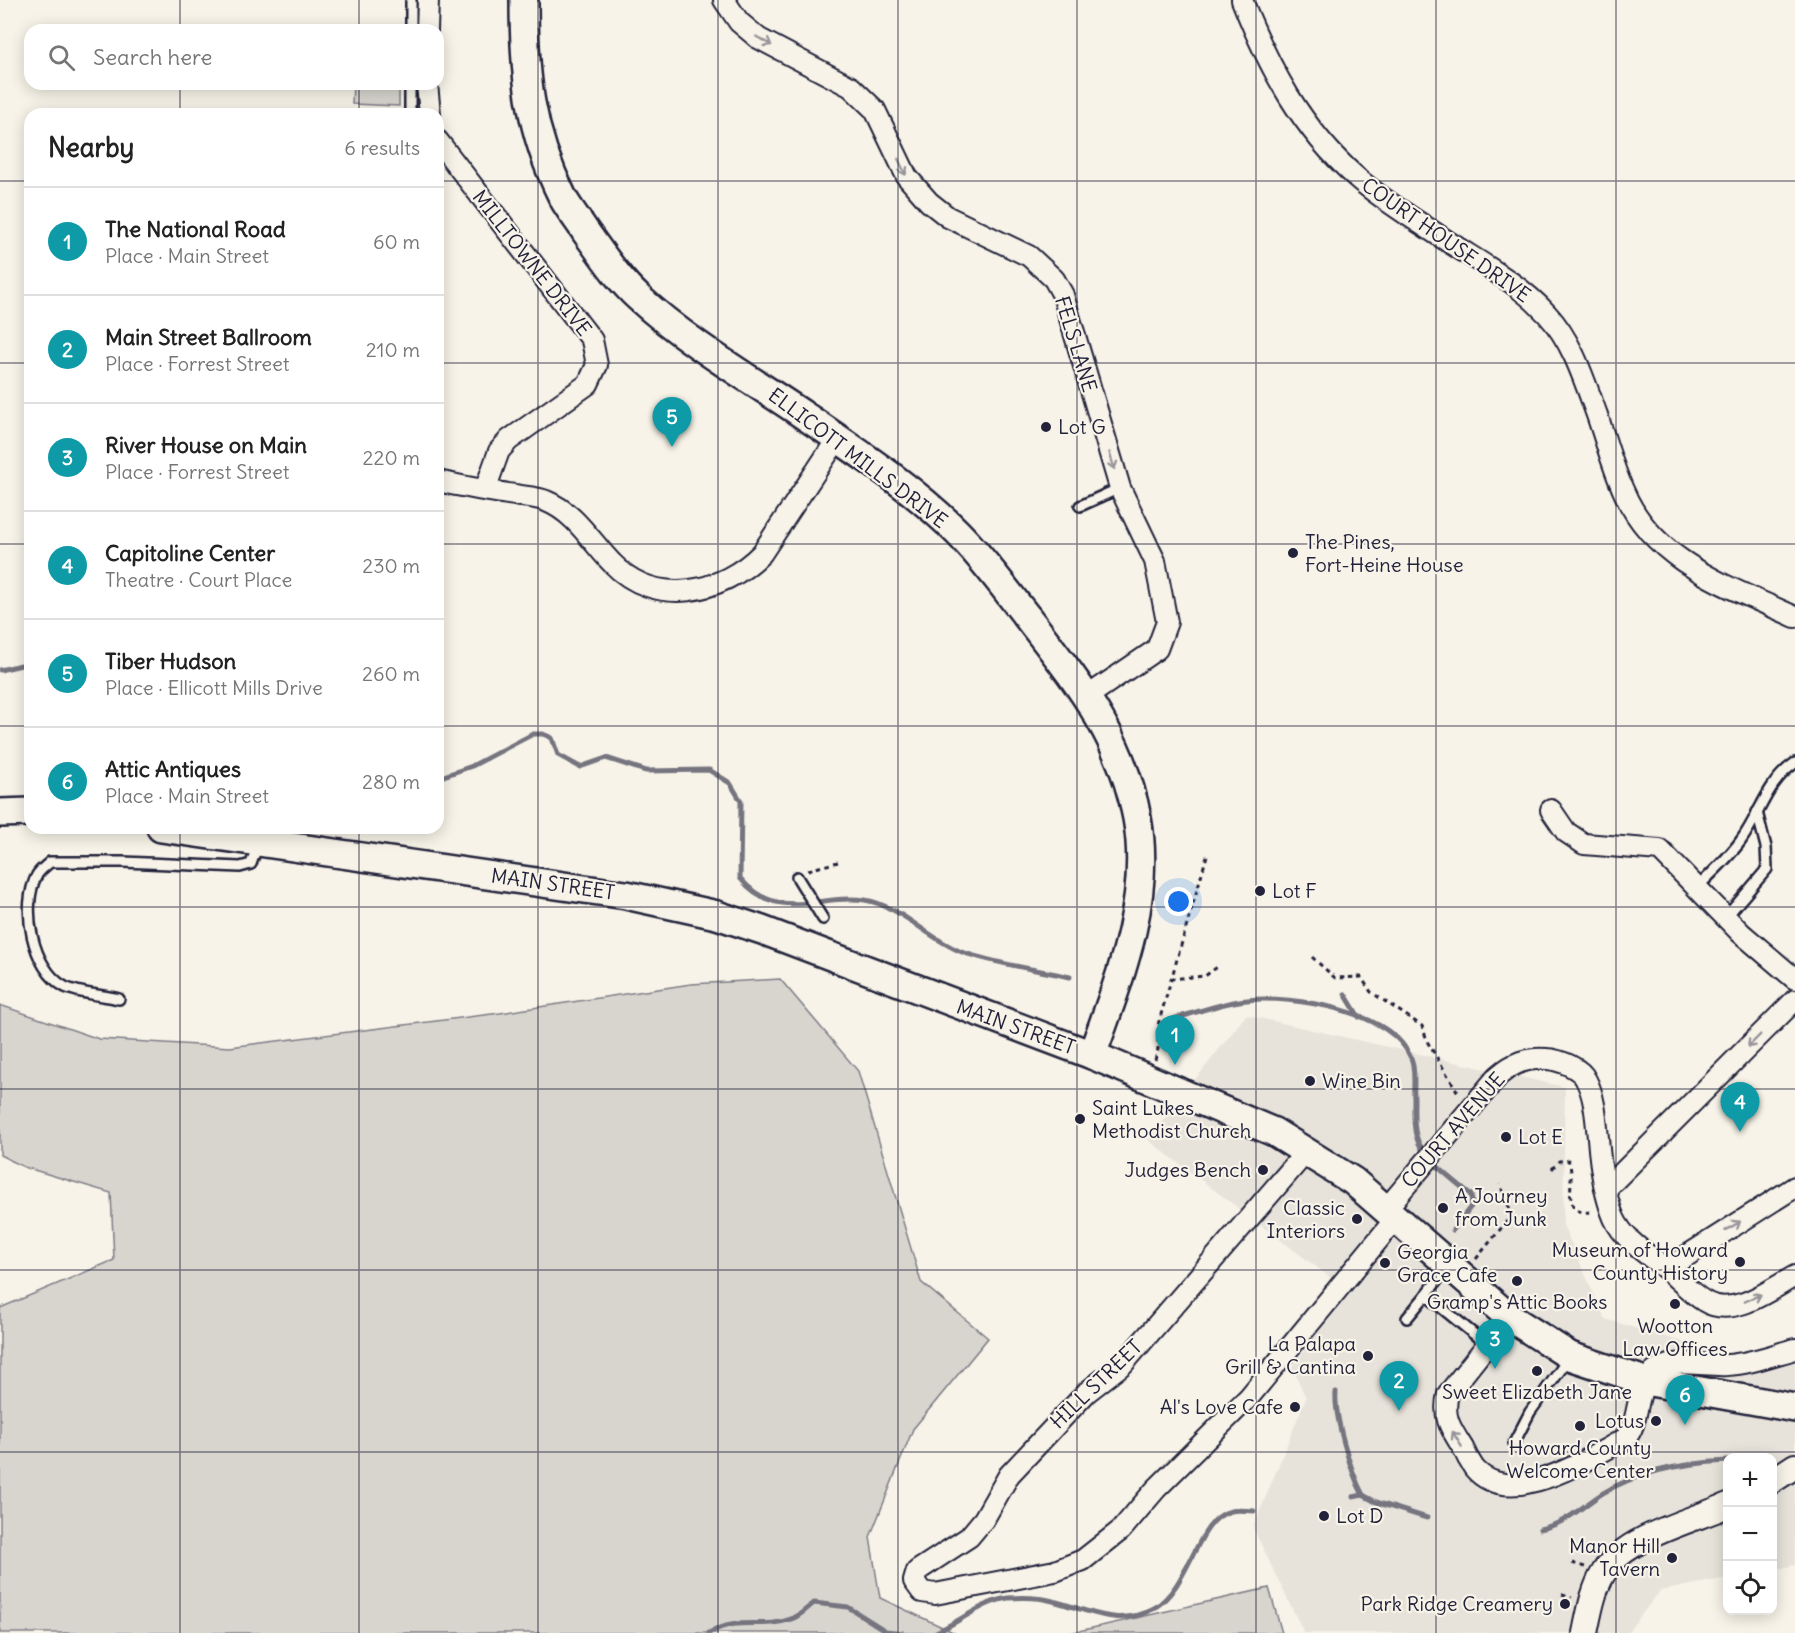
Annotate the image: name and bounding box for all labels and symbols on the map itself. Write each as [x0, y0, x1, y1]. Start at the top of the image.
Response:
one-way arrow [755, 35, 772, 47]
one-way arrow [897, 158, 909, 176]
street label: COURT HOUSE DRIVE [1357, 172, 1536, 307]
street label: MILLTOWNE DRIVE [468, 185, 597, 341]
street label: FELS LANE [1050, 293, 1103, 395]
street label: ELLICOTT MILLS DRIVE [764, 382, 953, 533]
pin: 5 [652, 398, 692, 447]
place label: Lot G [1058, 414, 1106, 439]
marker: Lot G [1039, 420, 1053, 434]
one-way arrow [1107, 452, 1118, 471]
place label: The Pines, Fort-Heine House [1305, 529, 1463, 577]
marker: The Pines, Fort-Heine House [1286, 546, 1300, 560]
street label: MAIN STREET [490, 862, 616, 905]
place label: Lot F [1272, 878, 1317, 903]
marker: Lot F [1253, 884, 1267, 898]
your location [1164, 887, 1193, 916]
street label: MAIN STREET [953, 993, 1079, 1060]
pin: 1 [1156, 1016, 1194, 1065]
one-way arrow [1746, 1034, 1761, 1049]
street label: COURT AVENUE [1396, 1067, 1510, 1193]
place label: Wine Bin [1322, 1068, 1401, 1093]
marker: Wine Bin [1303, 1074, 1317, 1088]
pin: 4 [1720, 1082, 1760, 1132]
place label: Saint Lukes Methodist Church [1092, 1095, 1251, 1143]
marker: Saint Lukes Methodist Church [1073, 1112, 1087, 1126]
place label: Lot E [1518, 1124, 1563, 1149]
marker: Lot E [1499, 1130, 1513, 1144]
place label: Judges Bench [1125, 1157, 1251, 1182]
marker: Judges Bench [1256, 1163, 1270, 1177]
place label: A Journey from Junk [1455, 1183, 1548, 1231]
place label: Classic Interiors [1267, 1195, 1345, 1243]
marker: A Journey from Junk [1436, 1201, 1450, 1215]
marker: Classic Interiors [1350, 1212, 1364, 1226]
one-way arrow [1724, 1220, 1741, 1232]
place label: Museum of Howard County History [1552, 1237, 1728, 1285]
place label: Georgia Grace Cafe [1397, 1239, 1497, 1287]
marker: Museum of Howard County History [1733, 1255, 1747, 1269]
marker: Georgia Grace Cafe [1378, 1256, 1392, 1270]
marker: Gramp's Attic Books [1510, 1274, 1524, 1288]
place label: Gramp's Attic Books [1427, 1289, 1607, 1314]
one-way arrow [1744, 1292, 1762, 1303]
marker: Wootton Law Offices [1668, 1297, 1682, 1311]
place label: Wootton Law Offices [1622, 1313, 1728, 1361]
pin: 3 [1476, 1320, 1514, 1369]
place label: La Palapa Grill & Cantina [1225, 1331, 1356, 1379]
street label: HILL STREET [1045, 1334, 1147, 1434]
marker: La Palapa Grill & Cantina [1361, 1349, 1375, 1363]
pin: 2 [1380, 1362, 1418, 1411]
marker: Sweet Elizabeth Jane [1530, 1364, 1544, 1378]
pin: 6 [1666, 1376, 1704, 1425]
place label: Sweet Elizabeth Jane [1442, 1379, 1632, 1404]
place label: Al's Love Cafe [1160, 1394, 1283, 1419]
marker: Al's Love Cafe [1288, 1400, 1302, 1414]
place label: Lotus [1595, 1408, 1644, 1433]
marker: Lotus [1649, 1414, 1663, 1428]
marker: Howard County Welcome Center [1573, 1419, 1587, 1433]
one-way arrow [1451, 1431, 1463, 1448]
place label: Howard County Welcome Center [1506, 1435, 1654, 1483]
place label: Lot D [1336, 1503, 1383, 1528]
marker: Lot D [1317, 1509, 1331, 1523]
place label: Manor Hill Tavern [1569, 1533, 1660, 1581]
marker: Manor Hill Tavern [1665, 1551, 1679, 1565]
place label: Park Ridge Creamery [1361, 1591, 1553, 1616]
marker: Park Ridge Creamery [1558, 1597, 1572, 1611]

